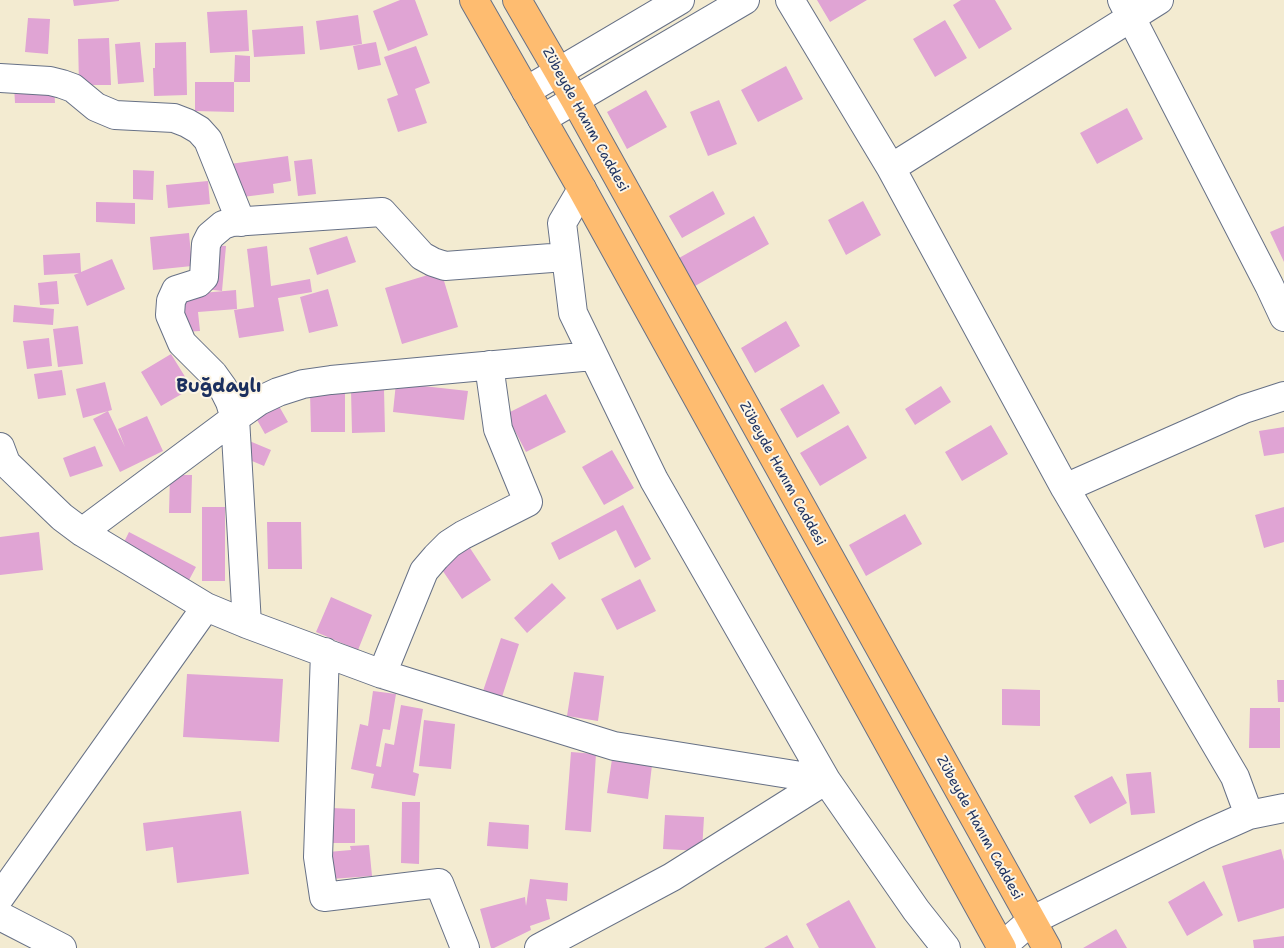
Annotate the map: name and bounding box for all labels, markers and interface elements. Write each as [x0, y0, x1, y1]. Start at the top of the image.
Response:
street label: Zübeyde Hanım Caddesi [538, 45, 632, 195]
district label: Buğdaylı [176, 376, 262, 398]
street label: Zübeyde Hanım Caddesi [735, 399, 829, 549]
street label: Zübeyde Hanım Caddesi [932, 753, 1026, 903]

